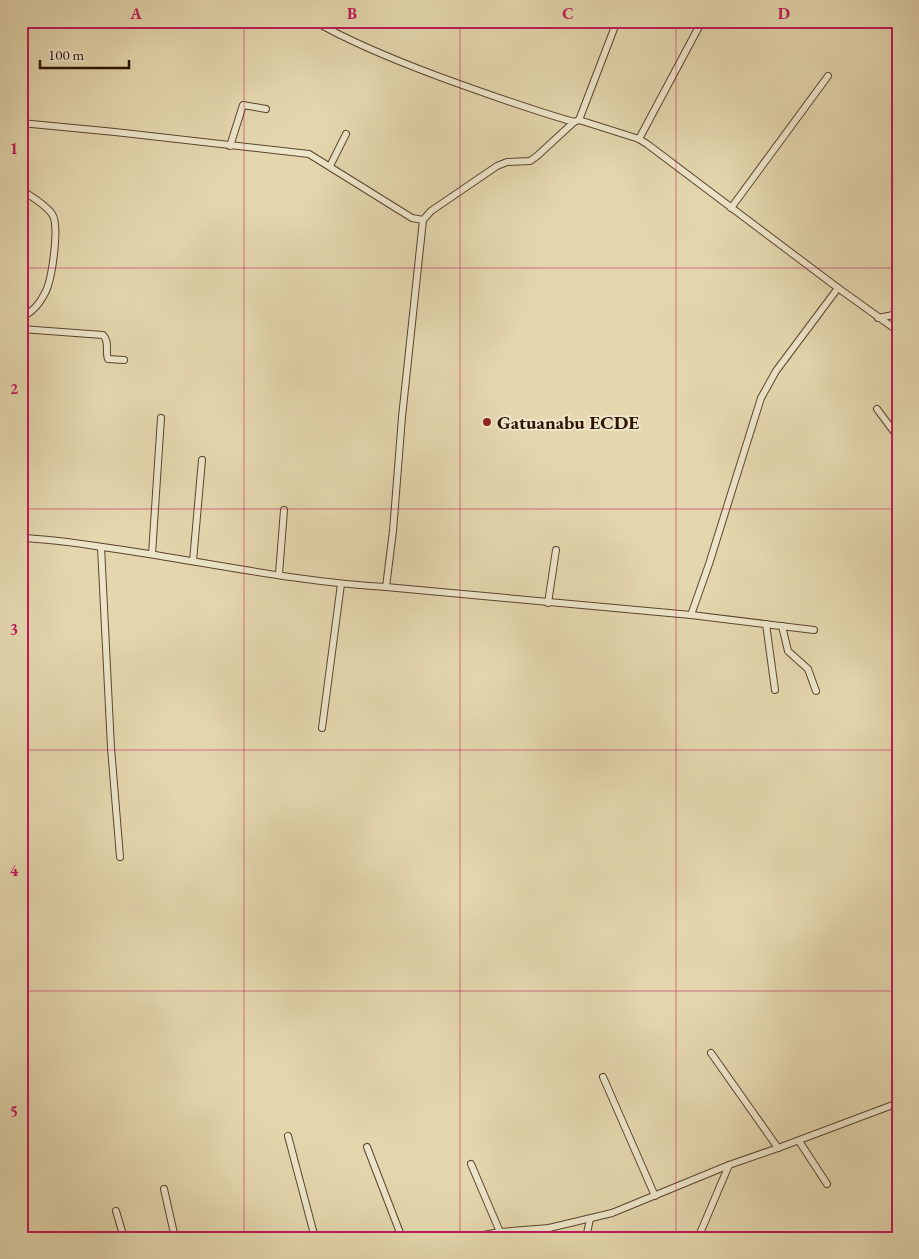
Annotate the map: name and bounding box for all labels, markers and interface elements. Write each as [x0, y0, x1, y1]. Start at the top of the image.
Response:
text: A [129, 3, 142, 24]
text: B [347, 3, 357, 24]
text: C [562, 3, 574, 24]
text: D [778, 3, 790, 24]
scale bar [40, 38, 129, 70]
text: 100 m [48, 45, 85, 64]
text: 1 [10, 138, 18, 159]
text: 2 [10, 378, 19, 399]
place label: Gatuanabu ECDE [497, 410, 639, 435]
marker: Gatuanabu ECDE [481, 416, 493, 428]
text: 3 [10, 619, 18, 640]
text: 4 [10, 860, 19, 881]
text: 5 [10, 1101, 18, 1122]

